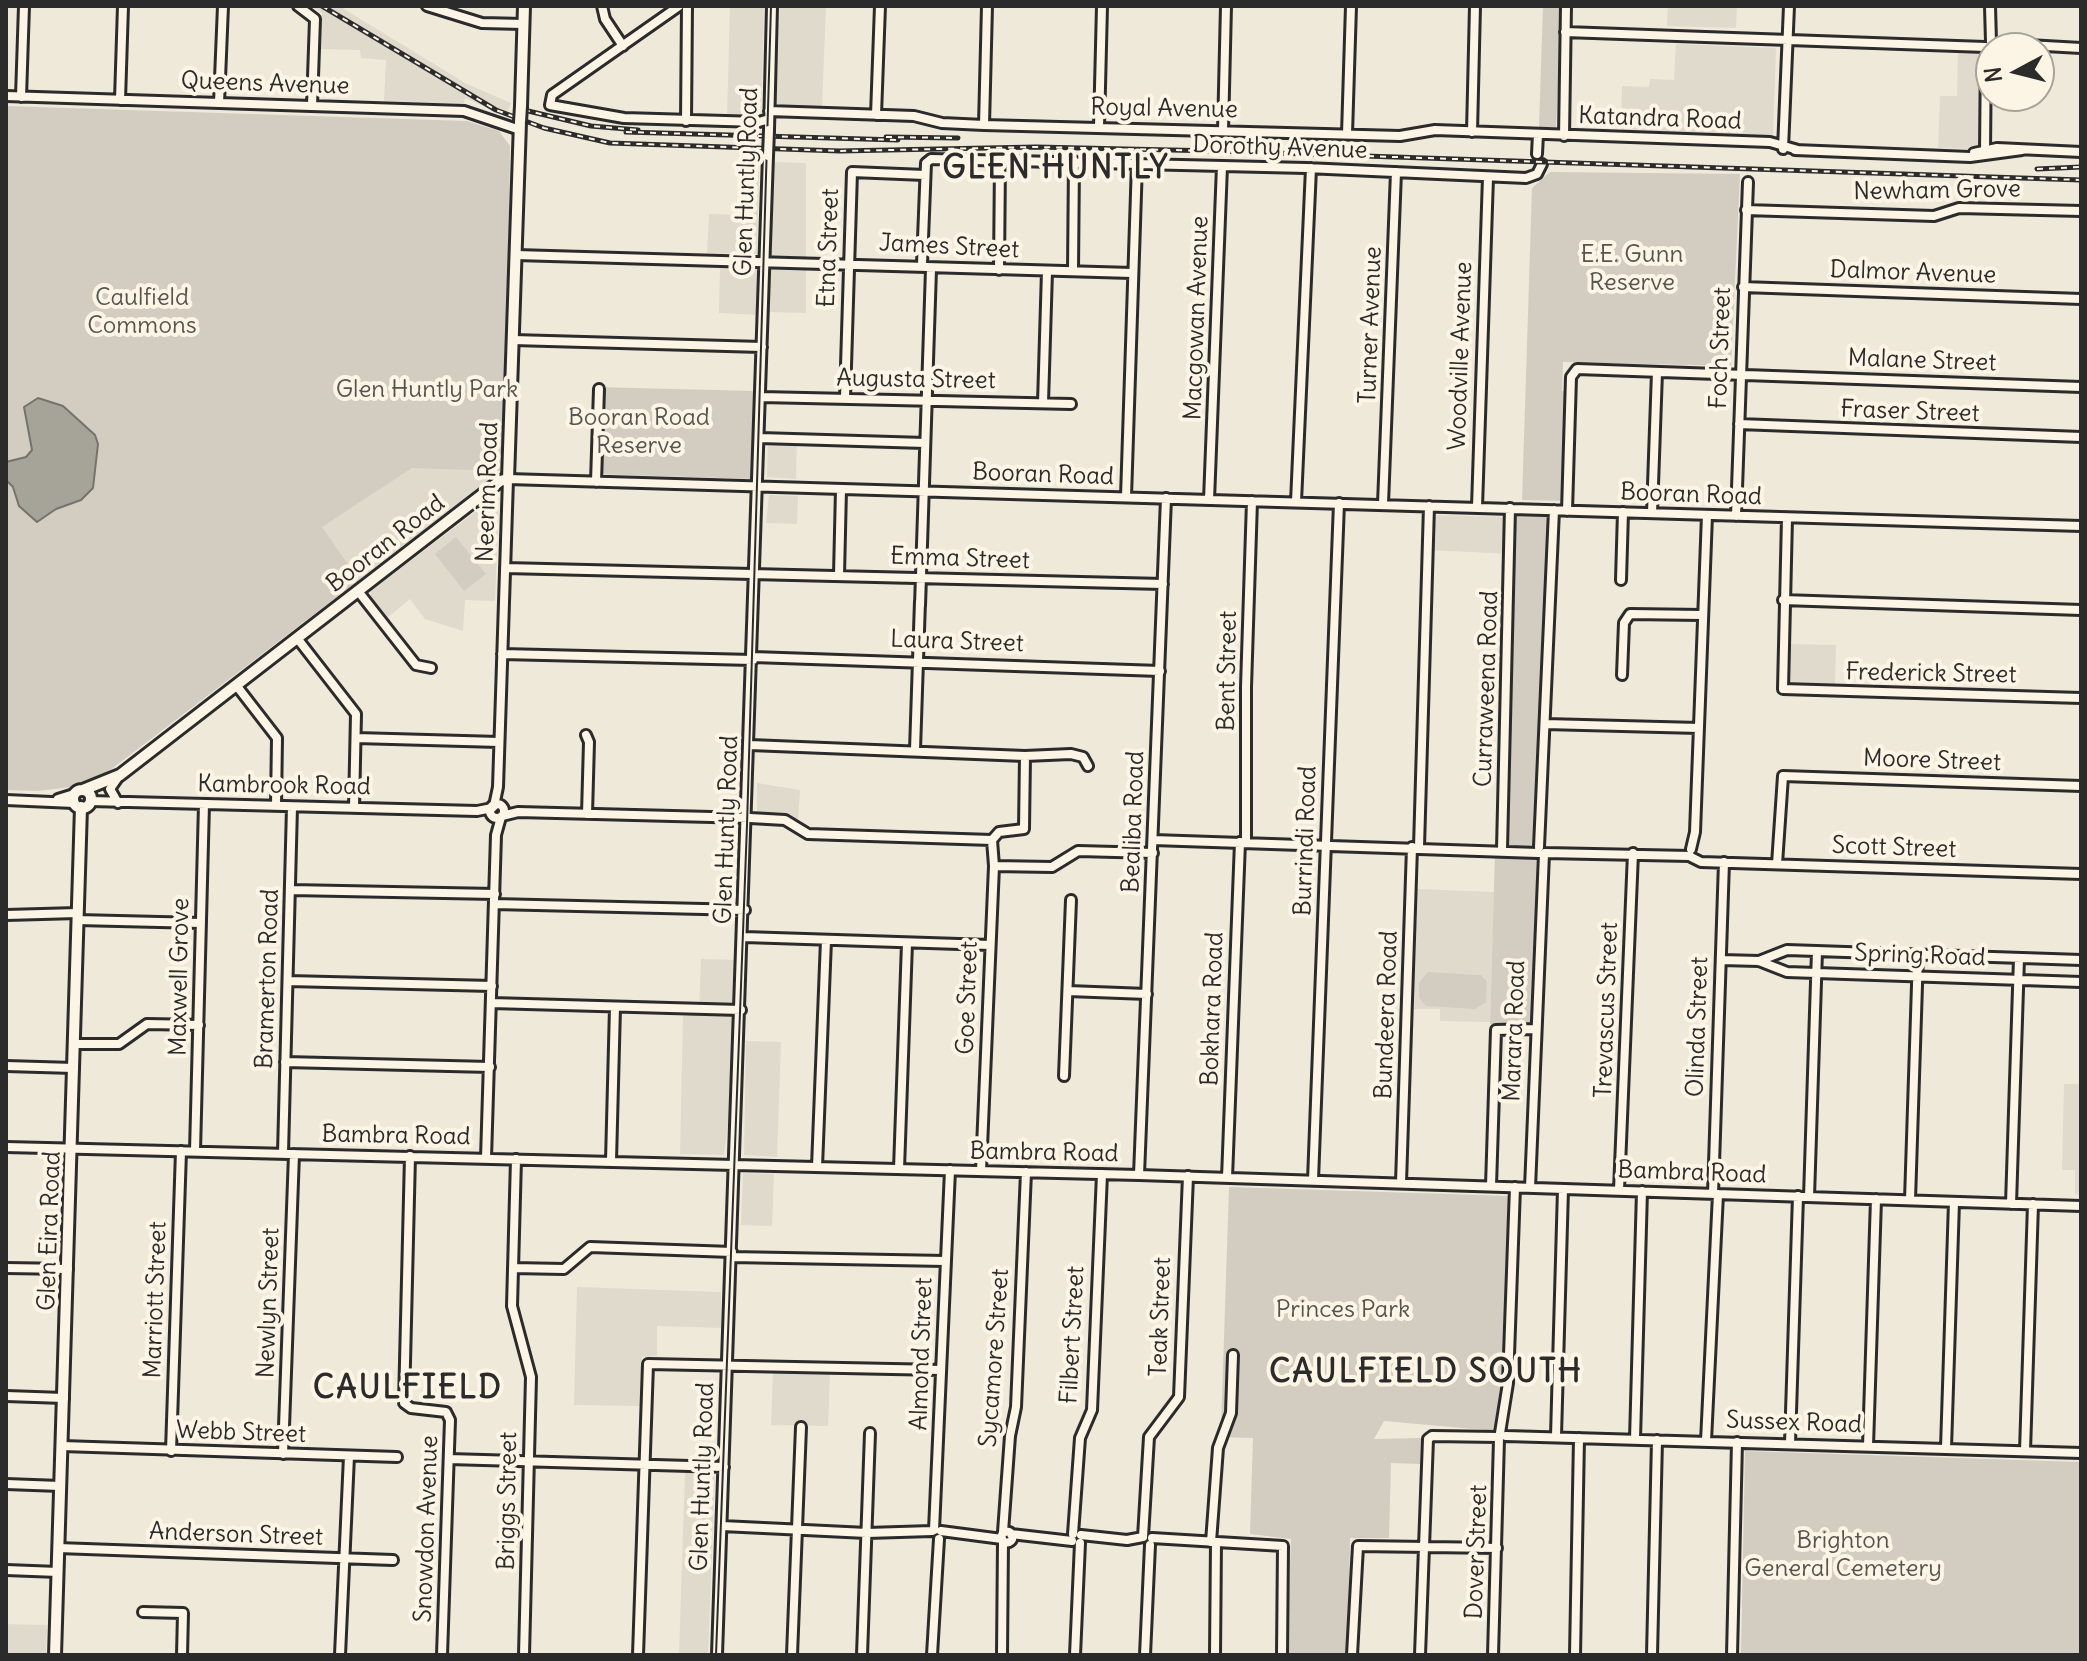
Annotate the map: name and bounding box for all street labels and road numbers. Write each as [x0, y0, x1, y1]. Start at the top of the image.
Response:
street label: Queens Avenue [180, 67, 350, 101]
street label: Glen Huntly Road [729, 87, 765, 277]
street label: Royal Avenue [1090, 93, 1238, 125]
street label: Katandra Road [1578, 102, 1742, 136]
street label: Dorothy Avenue [1192, 131, 1368, 165]
street label: Newham Grove [1853, 175, 2021, 207]
street label: Etna Street [813, 188, 845, 308]
street label: Macgowan Avenue [1179, 215, 1215, 421]
street label: James Street [878, 229, 1020, 265]
street label: Turner Avenue [1354, 246, 1388, 404]
street label: Dalmor Avenue [1829, 256, 1997, 290]
street label: Woodville Avenue [1443, 261, 1479, 451]
street label: Foch Street [1704, 287, 1738, 409]
street label: Malane Street [1847, 344, 1997, 378]
street label: Augusta Street [836, 364, 996, 396]
street label: Fraser Street [1840, 395, 1980, 429]
street label: Neerim Road [471, 421, 505, 563]
street label: Booran Road [972, 458, 1114, 492]
street label: Booran Road [1620, 478, 1762, 512]
street label: Booran Road [321, 489, 451, 599]
street label: Emma Street [890, 542, 1030, 576]
street label: Curraweena Road [1469, 590, 1505, 788]
street label: Bent Street [1213, 611, 1243, 731]
street label: Laura Street [890, 625, 1024, 659]
street label: Frederick Street [1845, 658, 2017, 690]
street label: Glen Huntly Road [709, 735, 745, 925]
street label: Moore Street [1863, 744, 2001, 778]
street label: Bealiba Road [1117, 751, 1151, 893]
street label: Burrindi Road [1289, 766, 1323, 916]
street label: Kambrook Road [197, 770, 371, 802]
street label: Scott Street [1831, 831, 1957, 865]
street label: Bramerton Road [250, 888, 286, 1070]
street label: Maxwell Grove [164, 898, 196, 1056]
street label: Trevascus Street [1590, 922, 1624, 1098]
street label: Bundeera Road [1370, 930, 1404, 1100]
street label: Bokhara Road [1196, 931, 1230, 1087]
street label: Spring Road [1854, 939, 1986, 973]
street label: Goe Street [952, 941, 984, 1055]
street label: Olinda Street [1681, 956, 1715, 1098]
street label: Marara Road [1498, 960, 1532, 1102]
street label: Bambra Road [321, 1120, 471, 1152]
street label: Bambra Road [969, 1137, 1119, 1169]
street label: Glen Eira Road [33, 1151, 67, 1311]
street label: Bambra Road [1617, 1156, 1767, 1190]
street label: Marriott Street [139, 1221, 173, 1379]
street label: Newlyn Street [252, 1227, 286, 1379]
street label: Teak Street [1145, 1257, 1177, 1377]
street label: Filbert Street [1055, 1265, 1091, 1405]
street label: Sycamore Street [974, 1268, 1016, 1448]
street label: Almond Street [905, 1277, 939, 1431]
street label: Glen Huntly Road [685, 1382, 721, 1572]
street label: Sussex Road [1726, 1406, 1862, 1440]
street label: Webb Street [175, 1416, 307, 1450]
street label: Briggs Street [492, 1432, 524, 1570]
street label: Snowdon Avenue [409, 1435, 445, 1623]
street label: Dover Street [1460, 1484, 1494, 1620]
street label: Anderson Street [149, 1518, 323, 1552]

